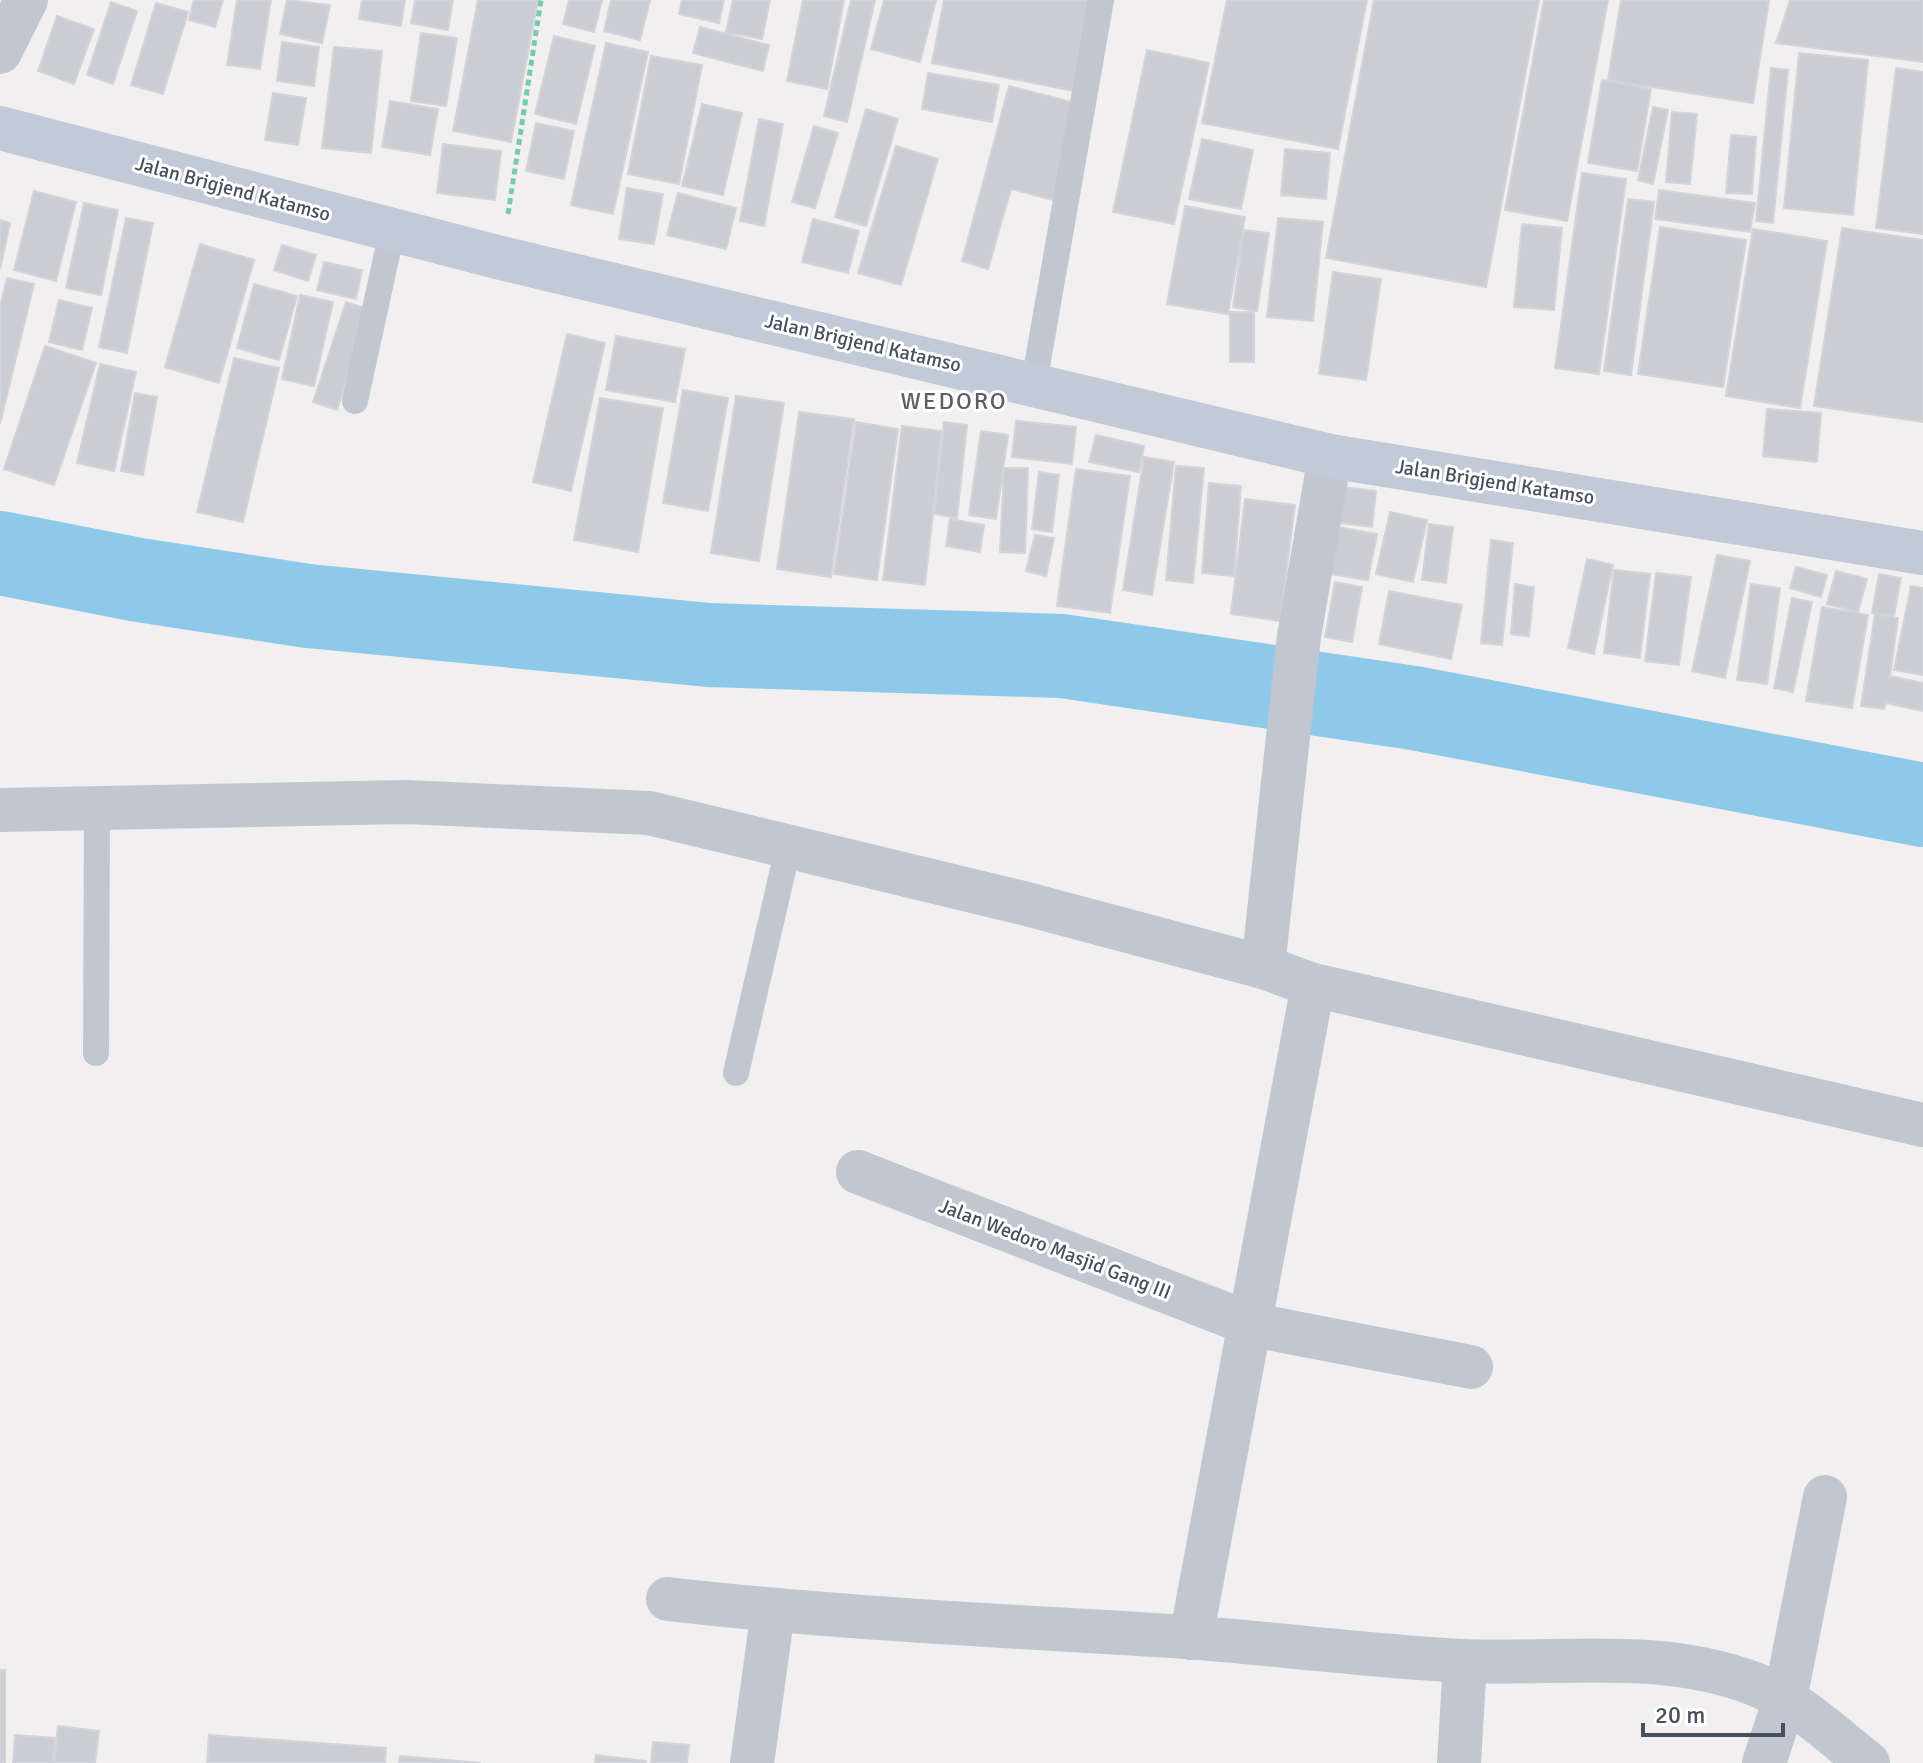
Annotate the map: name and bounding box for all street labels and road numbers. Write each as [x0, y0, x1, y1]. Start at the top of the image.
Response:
street label: Jalan Brigjend Katamso [133, 151, 333, 227]
street label: Jalan Brigjend Katamso [762, 308, 964, 378]
street label: Jalan Brigjend Katamso [1394, 454, 1596, 510]
street label: Jalan Wedoro Masjid Gang III [935, 1193, 1175, 1305]

